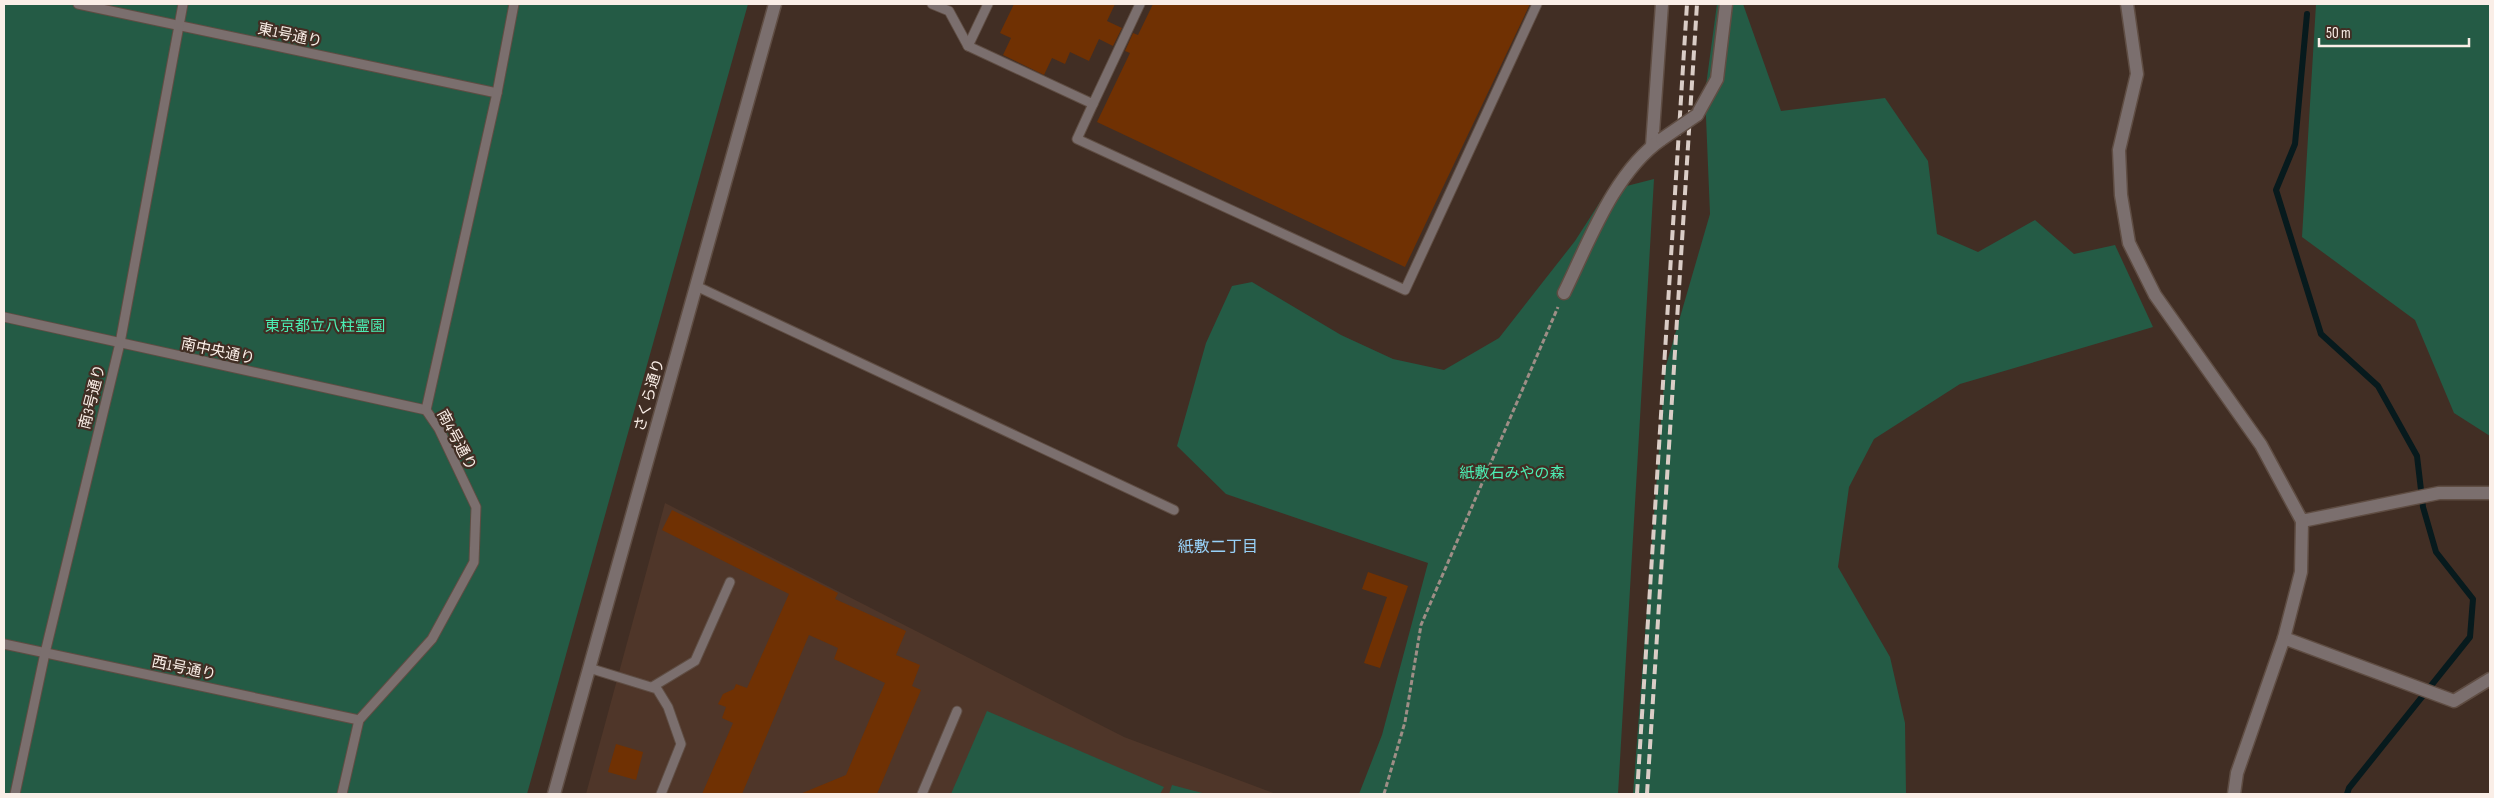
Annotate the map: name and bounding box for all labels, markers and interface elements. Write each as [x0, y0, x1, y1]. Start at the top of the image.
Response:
scale bar [2319, 15, 2469, 47]
street label: 東1号通り [256, 19, 324, 52]
text: 50 m [2326, 24, 2351, 43]
park label: 東京都立八柱霊園 [265, 317, 385, 336]
street label: 南中央通り [179, 334, 257, 369]
street label: さくら通り [630, 356, 669, 434]
street label: 南3号通り [75, 363, 110, 432]
street label: 南4号通り [433, 407, 481, 474]
park label: 紙敷石みやの森 [1459, 464, 1565, 483]
district label: 紙敷二丁目 [1178, 538, 1258, 557]
street label: 西1号通り [150, 652, 218, 685]

